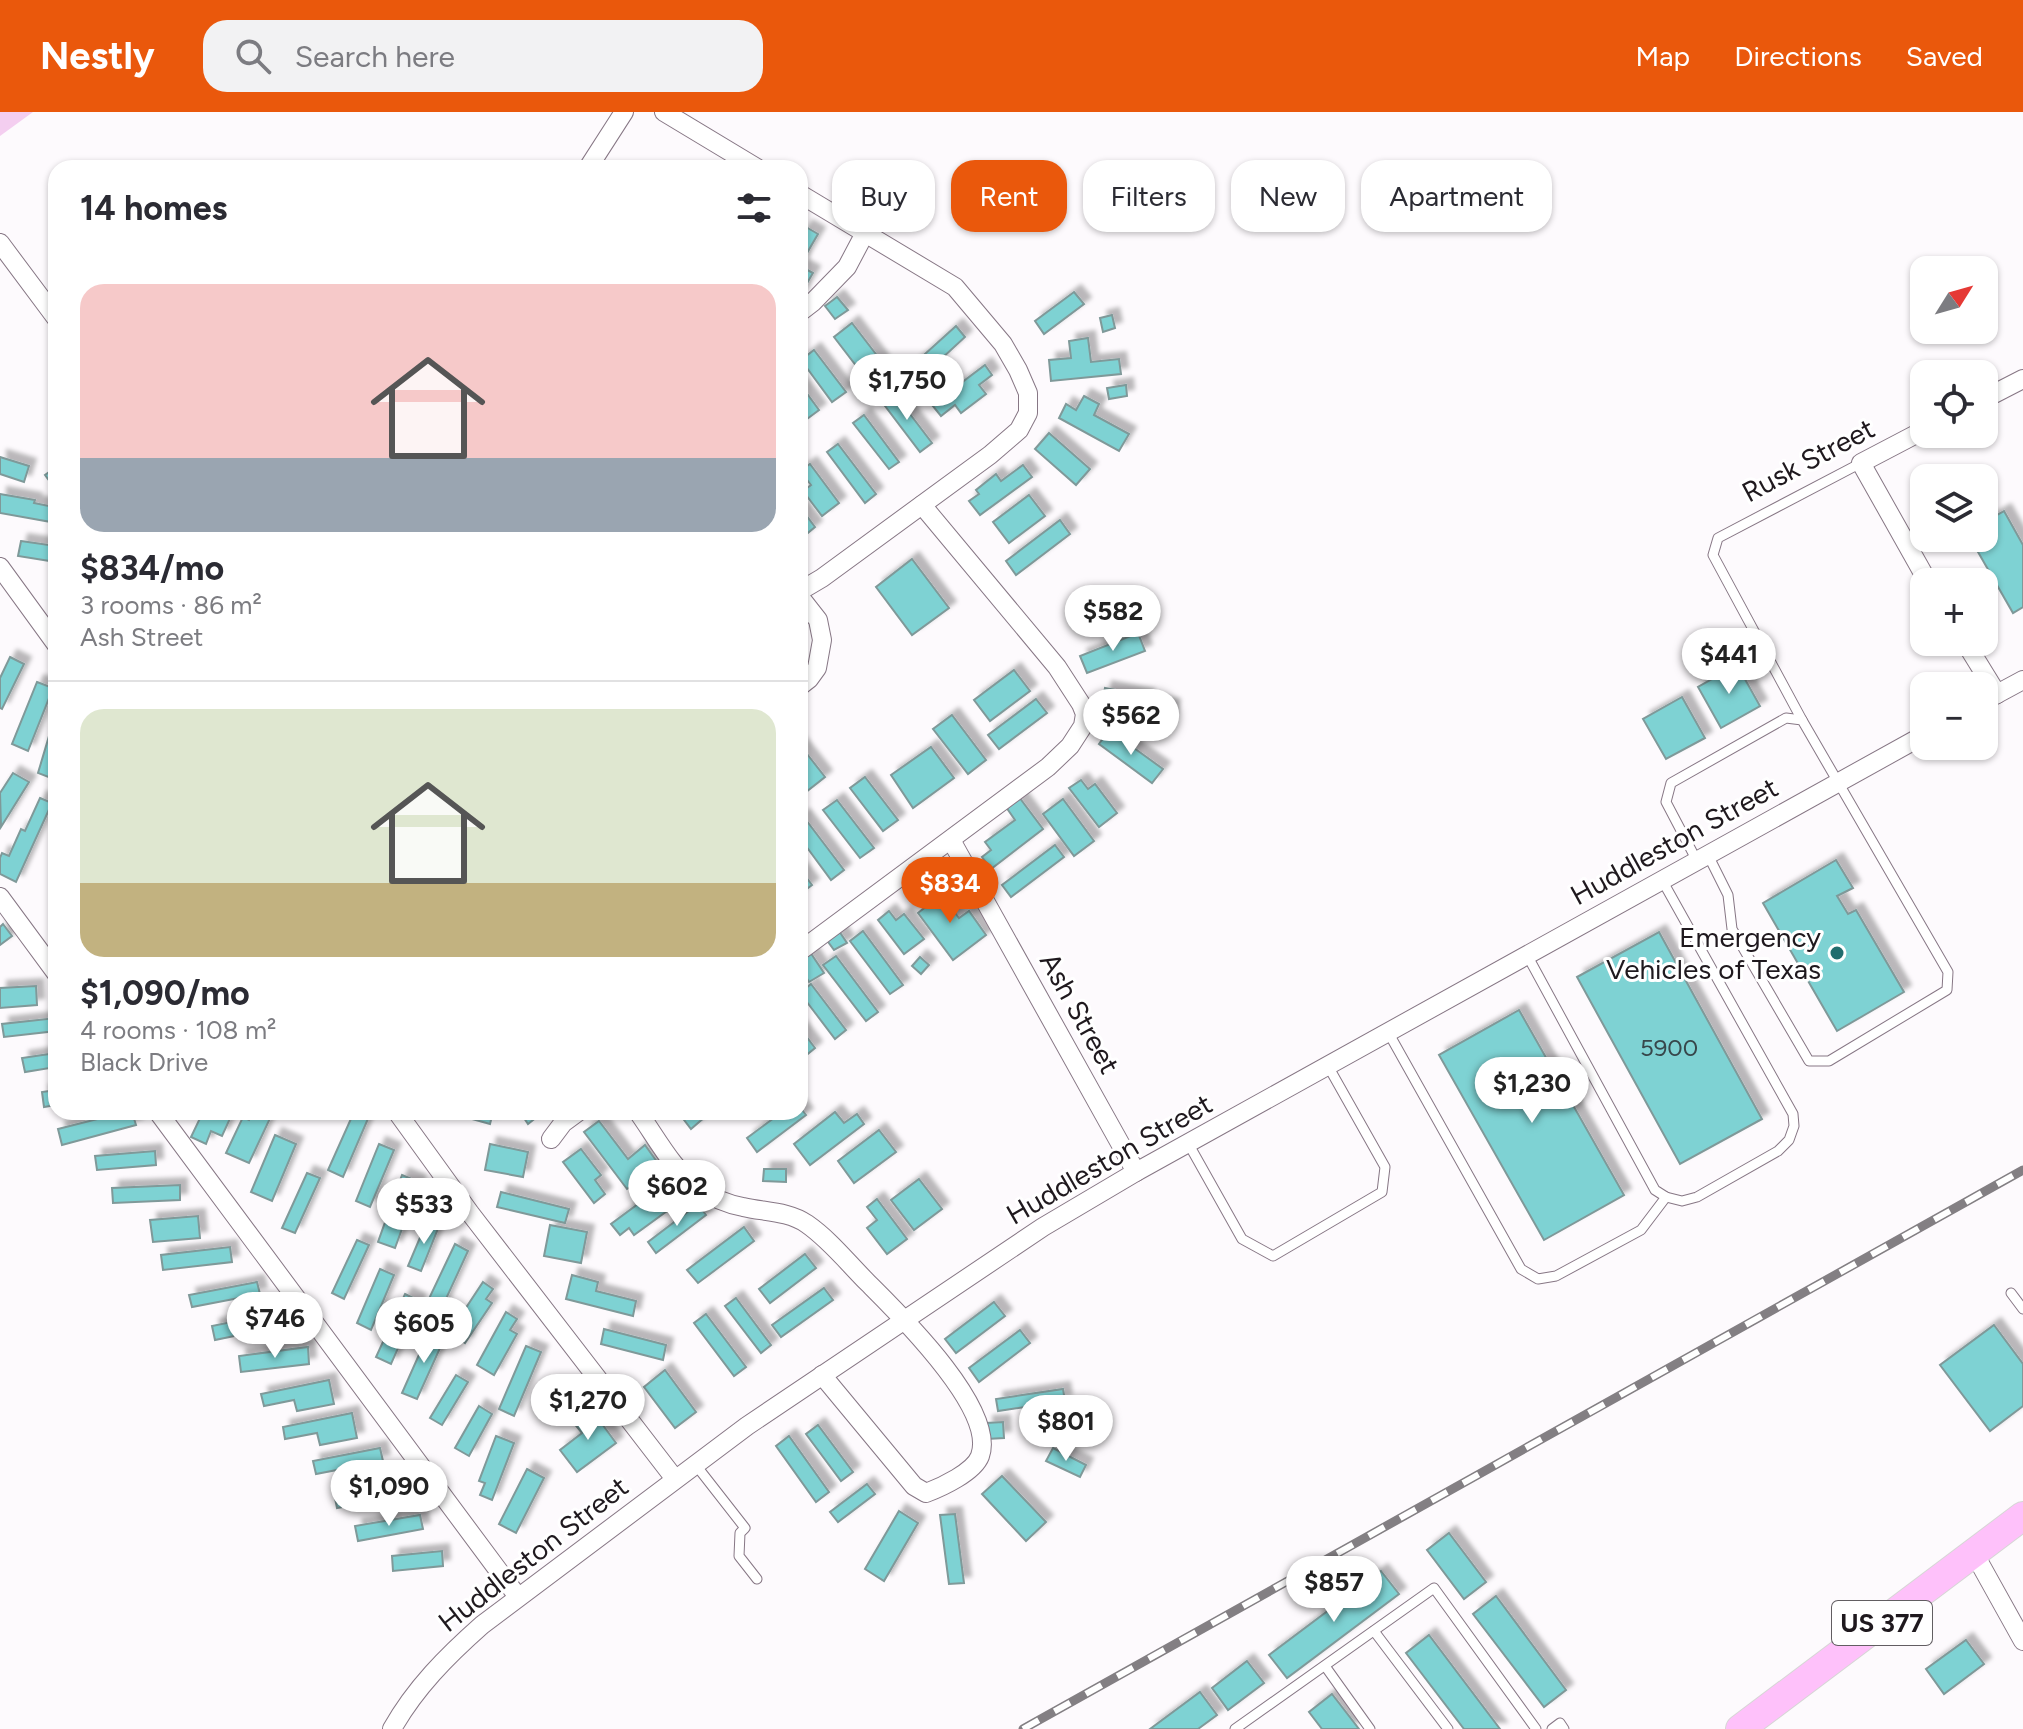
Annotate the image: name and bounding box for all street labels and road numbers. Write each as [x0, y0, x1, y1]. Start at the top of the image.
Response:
street label: Rusk Street [1736, 411, 1880, 509]
street label: Huddleston Street [1564, 770, 1784, 912]
street label: Ash Street [1033, 947, 1127, 1079]
street label: Huddleston Street [1000, 1086, 1218, 1232]
street label: Huddleston Street [431, 1469, 635, 1639]
road number: US 377 [1832, 1601, 1932, 1645]

